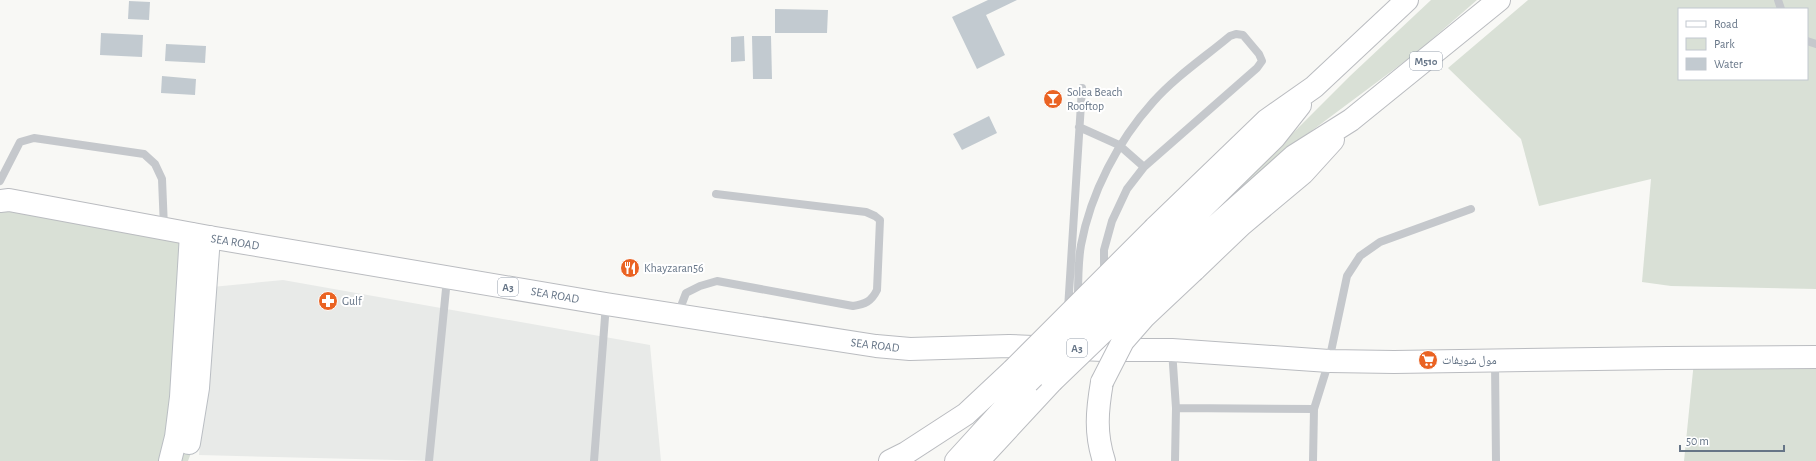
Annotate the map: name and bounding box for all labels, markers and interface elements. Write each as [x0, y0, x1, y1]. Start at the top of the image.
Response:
legend [1678, 8, 1808, 80]
text: Road [1714, 18, 1738, 30]
text: Park [1714, 38, 1735, 50]
road number: M510 [1410, 52, 1442, 70]
text: Water [1714, 58, 1743, 70]
place label: Solea Beach Rooftop [1067, 86, 1123, 112]
bar icon: Solea Beach Rooftop [1042, 88, 1064, 110]
street label: SEA ROAD [210, 232, 260, 252]
restaurant icon: Khayzaran56 [619, 257, 641, 279]
place label: Khayzaran56 [644, 262, 704, 275]
road number: A3 [498, 278, 518, 296]
street label: SEA ROAD [530, 285, 580, 305]
pharmacy icon: Gulf [317, 290, 339, 312]
place label: Gulf [342, 295, 363, 307]
street label: SEA ROAD [850, 336, 900, 354]
road number: A3 [1067, 339, 1087, 357]
supermarket icon: مول شويفات [1417, 349, 1439, 371]
place label: مول شويفات [1442, 354, 1497, 367]
scale bar [1680, 427, 1784, 453]
text: 50 m [1686, 435, 1709, 447]

